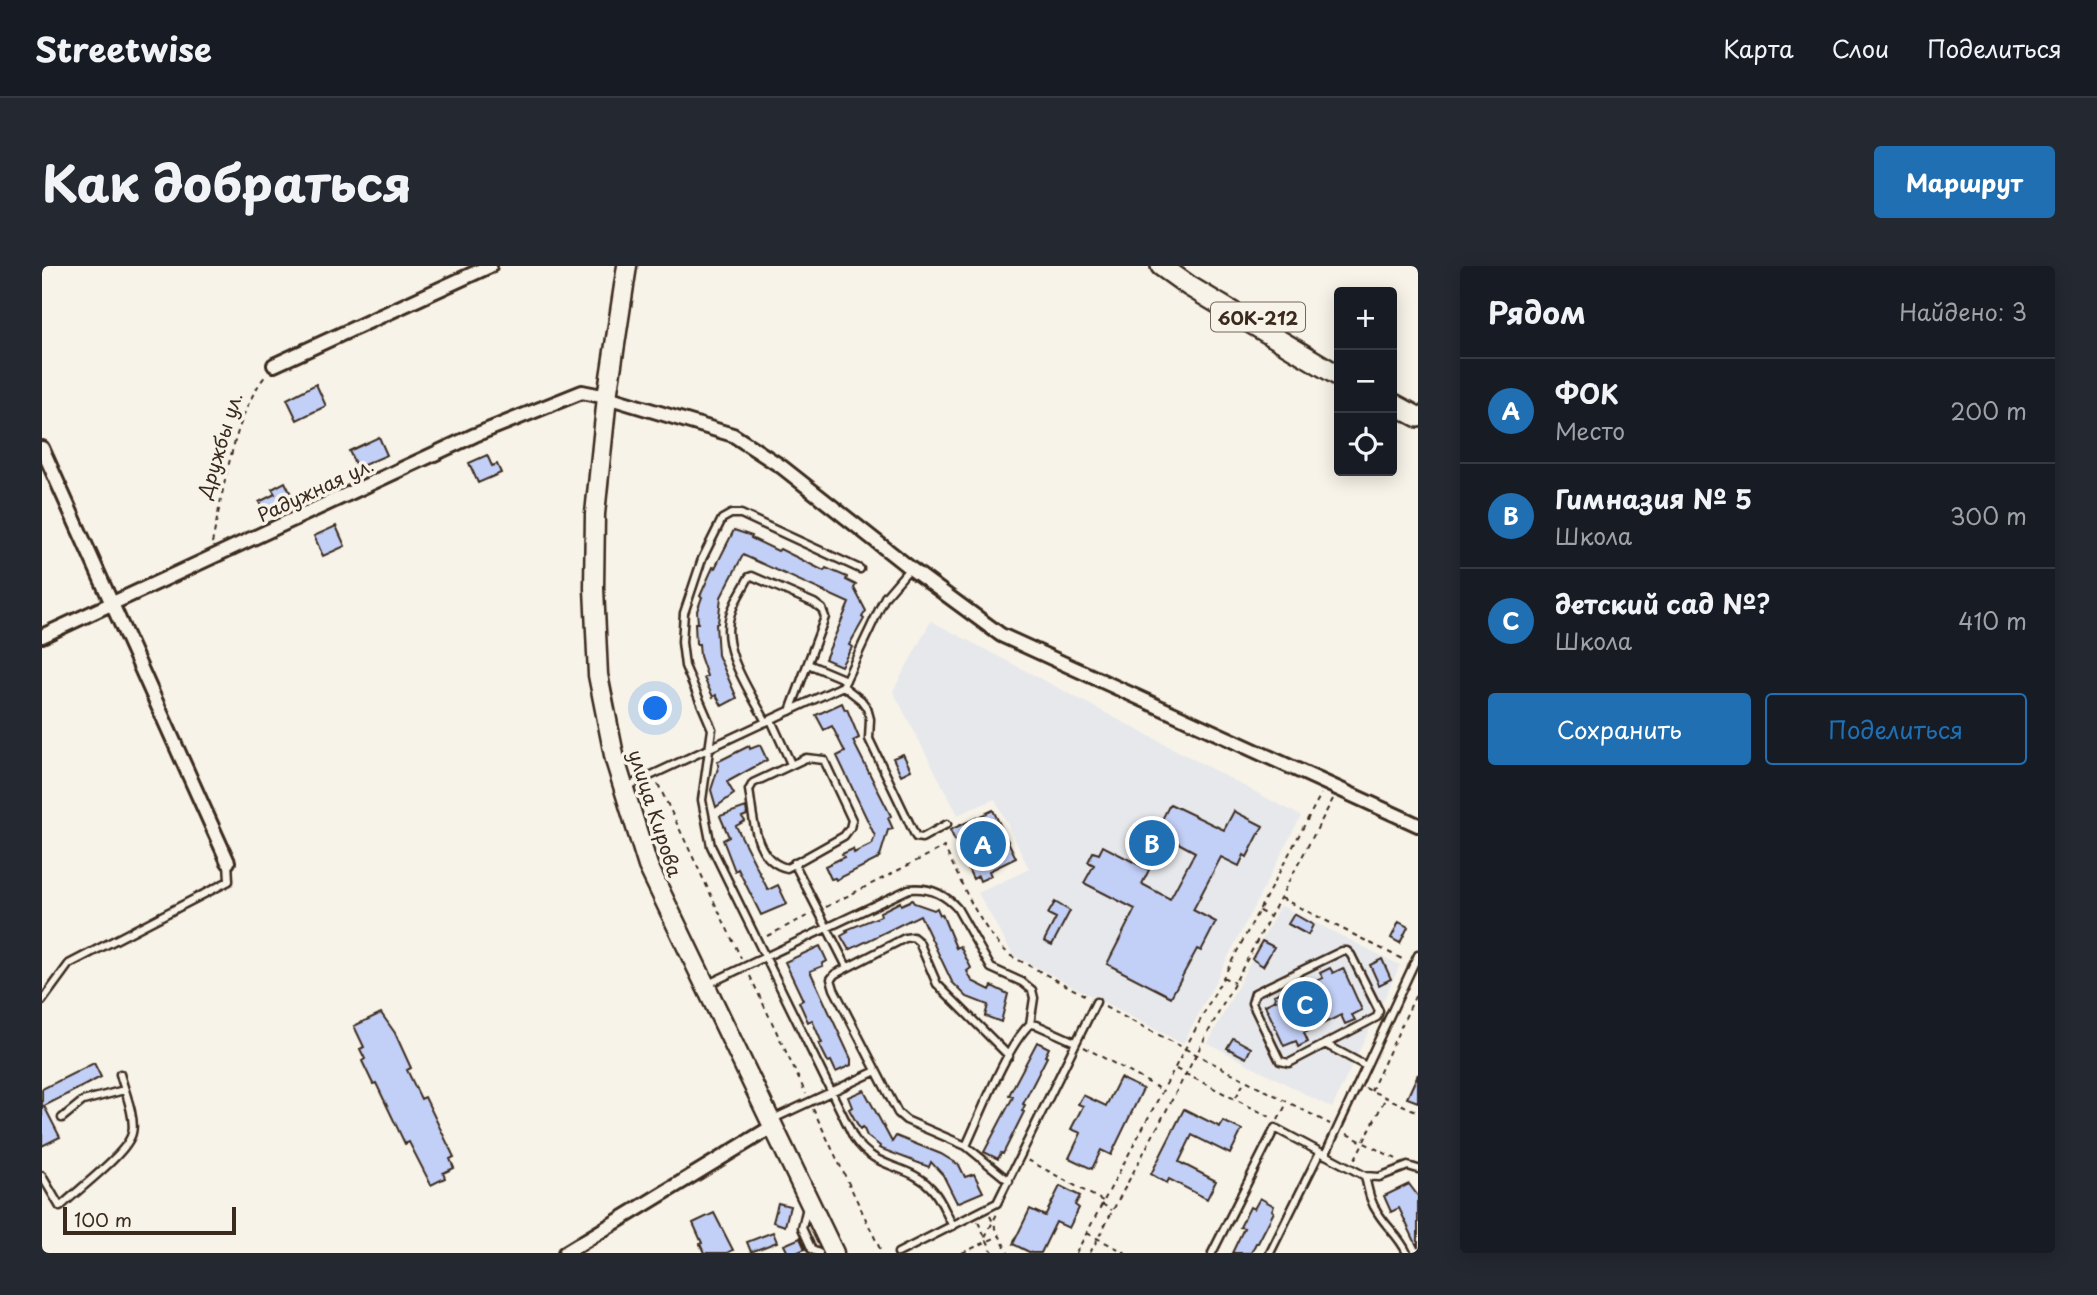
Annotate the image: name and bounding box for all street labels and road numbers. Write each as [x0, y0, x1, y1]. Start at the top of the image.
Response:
road number: 60К-212 [1211, 302, 1305, 332]
street label: Дружбы ул. [189, 388, 248, 502]
street label: Радужная ул. [252, 450, 378, 528]
street label: улица Кирова [622, 746, 690, 880]

